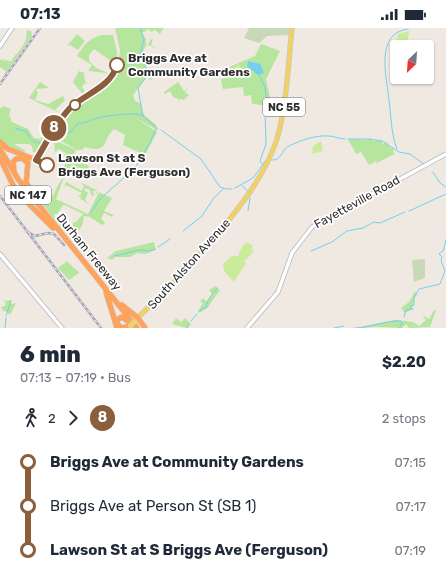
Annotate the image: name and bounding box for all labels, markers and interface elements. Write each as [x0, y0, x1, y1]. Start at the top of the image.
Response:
text: 07:13 [20, 5, 61, 23]
north arrow [390, 40, 434, 84]
map controls [390, 40, 434, 84]
place label: Briggs Ave at Community Gardens [128, 51, 250, 79]
marker: Briggs Ave at Community Gardens [109, 57, 125, 73]
road number: NC 55 [263, 98, 305, 116]
unlabelled marker [69, 99, 81, 111]
line badge: 8 [41, 115, 67, 141]
text: 8 [49, 119, 59, 136]
place label: Lawson St at S Briggs Ave (Ferguson) [58, 151, 191, 179]
marker: Lawson St at S Briggs Ave (Ferguson) [39, 157, 55, 173]
street label: Fayetteville Road [312, 173, 402, 231]
road number: NC 147 [5, 186, 51, 204]
street label: Durham Freeway [54, 211, 124, 293]
street label: South Alston Avenue [145, 216, 233, 312]
text: 6 min [20, 341, 81, 368]
text: $2.20 [382, 353, 426, 371]
text: 07:13 – 07:19 · Bus [20, 370, 131, 385]
icon: walk [20, 407, 42, 429]
icon: forward [62, 407, 84, 429]
text: 8 [98, 409, 107, 426]
text: 2 [48, 411, 56, 426]
text: 2 stops [382, 411, 426, 426]
text: Briggs Ave at Community Gardens [50, 453, 304, 471]
text: 07:15 [394, 455, 426, 470]
text: Briggs Ave at Person St (SB 1) [50, 497, 256, 515]
text: 07:17 [396, 499, 426, 514]
text: Lawson St at S Briggs Ave (Ferguson) [50, 541, 328, 559]
text: 07:19 [394, 543, 426, 558]

